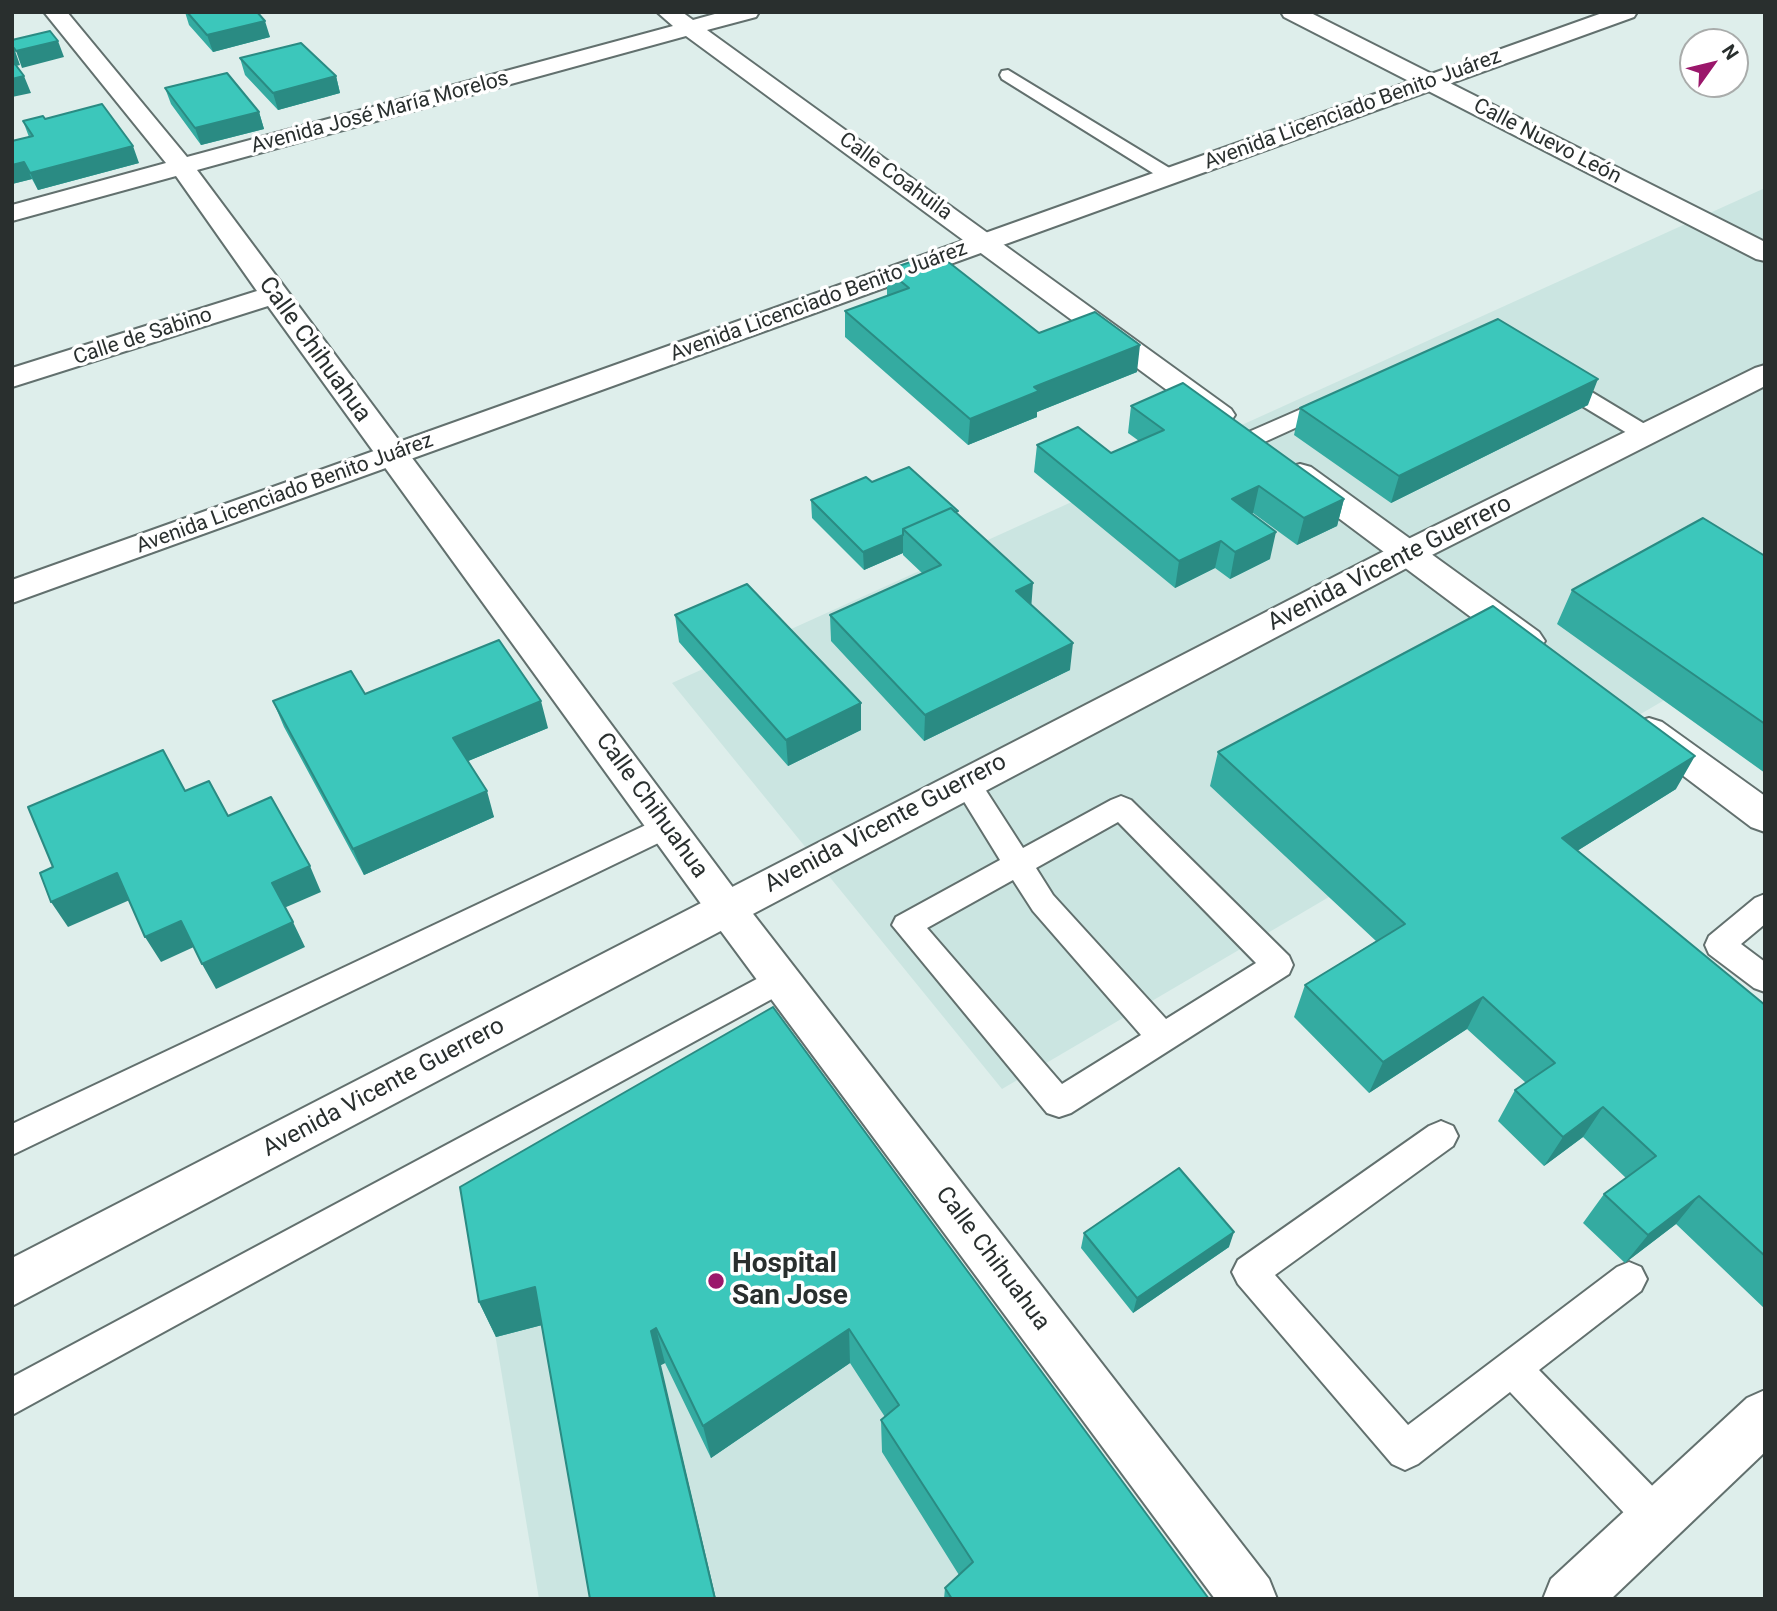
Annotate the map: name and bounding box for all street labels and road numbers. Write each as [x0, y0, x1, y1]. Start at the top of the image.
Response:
street label: Avenida Licenciado Benito Juárez [1201, 44, 1505, 176]
street label: Avenida José María Morelos [249, 66, 511, 160]
street label: Calle Nuevo León [1469, 94, 1625, 190]
street label: Calle Coahuila [834, 128, 956, 226]
street label: Avenida Licenciado Benito Juárez [667, 236, 971, 368]
street label: Calle Chihuahua [252, 272, 376, 428]
street label: Calle de Sabino [71, 303, 215, 371]
street label: Avenida Licenciado Benito Juárez [133, 428, 437, 560]
street label: Avenida Vicente Guerrero [1263, 490, 1517, 638]
street label: Calle Chihuahua [589, 728, 713, 884]
street label: Avenida Vicente Guerrero [760, 748, 1012, 900]
street label: Avenida Vicente Guerrero [258, 1012, 510, 1164]
street label: Calle Chihuahua [929, 1181, 1055, 1337]

